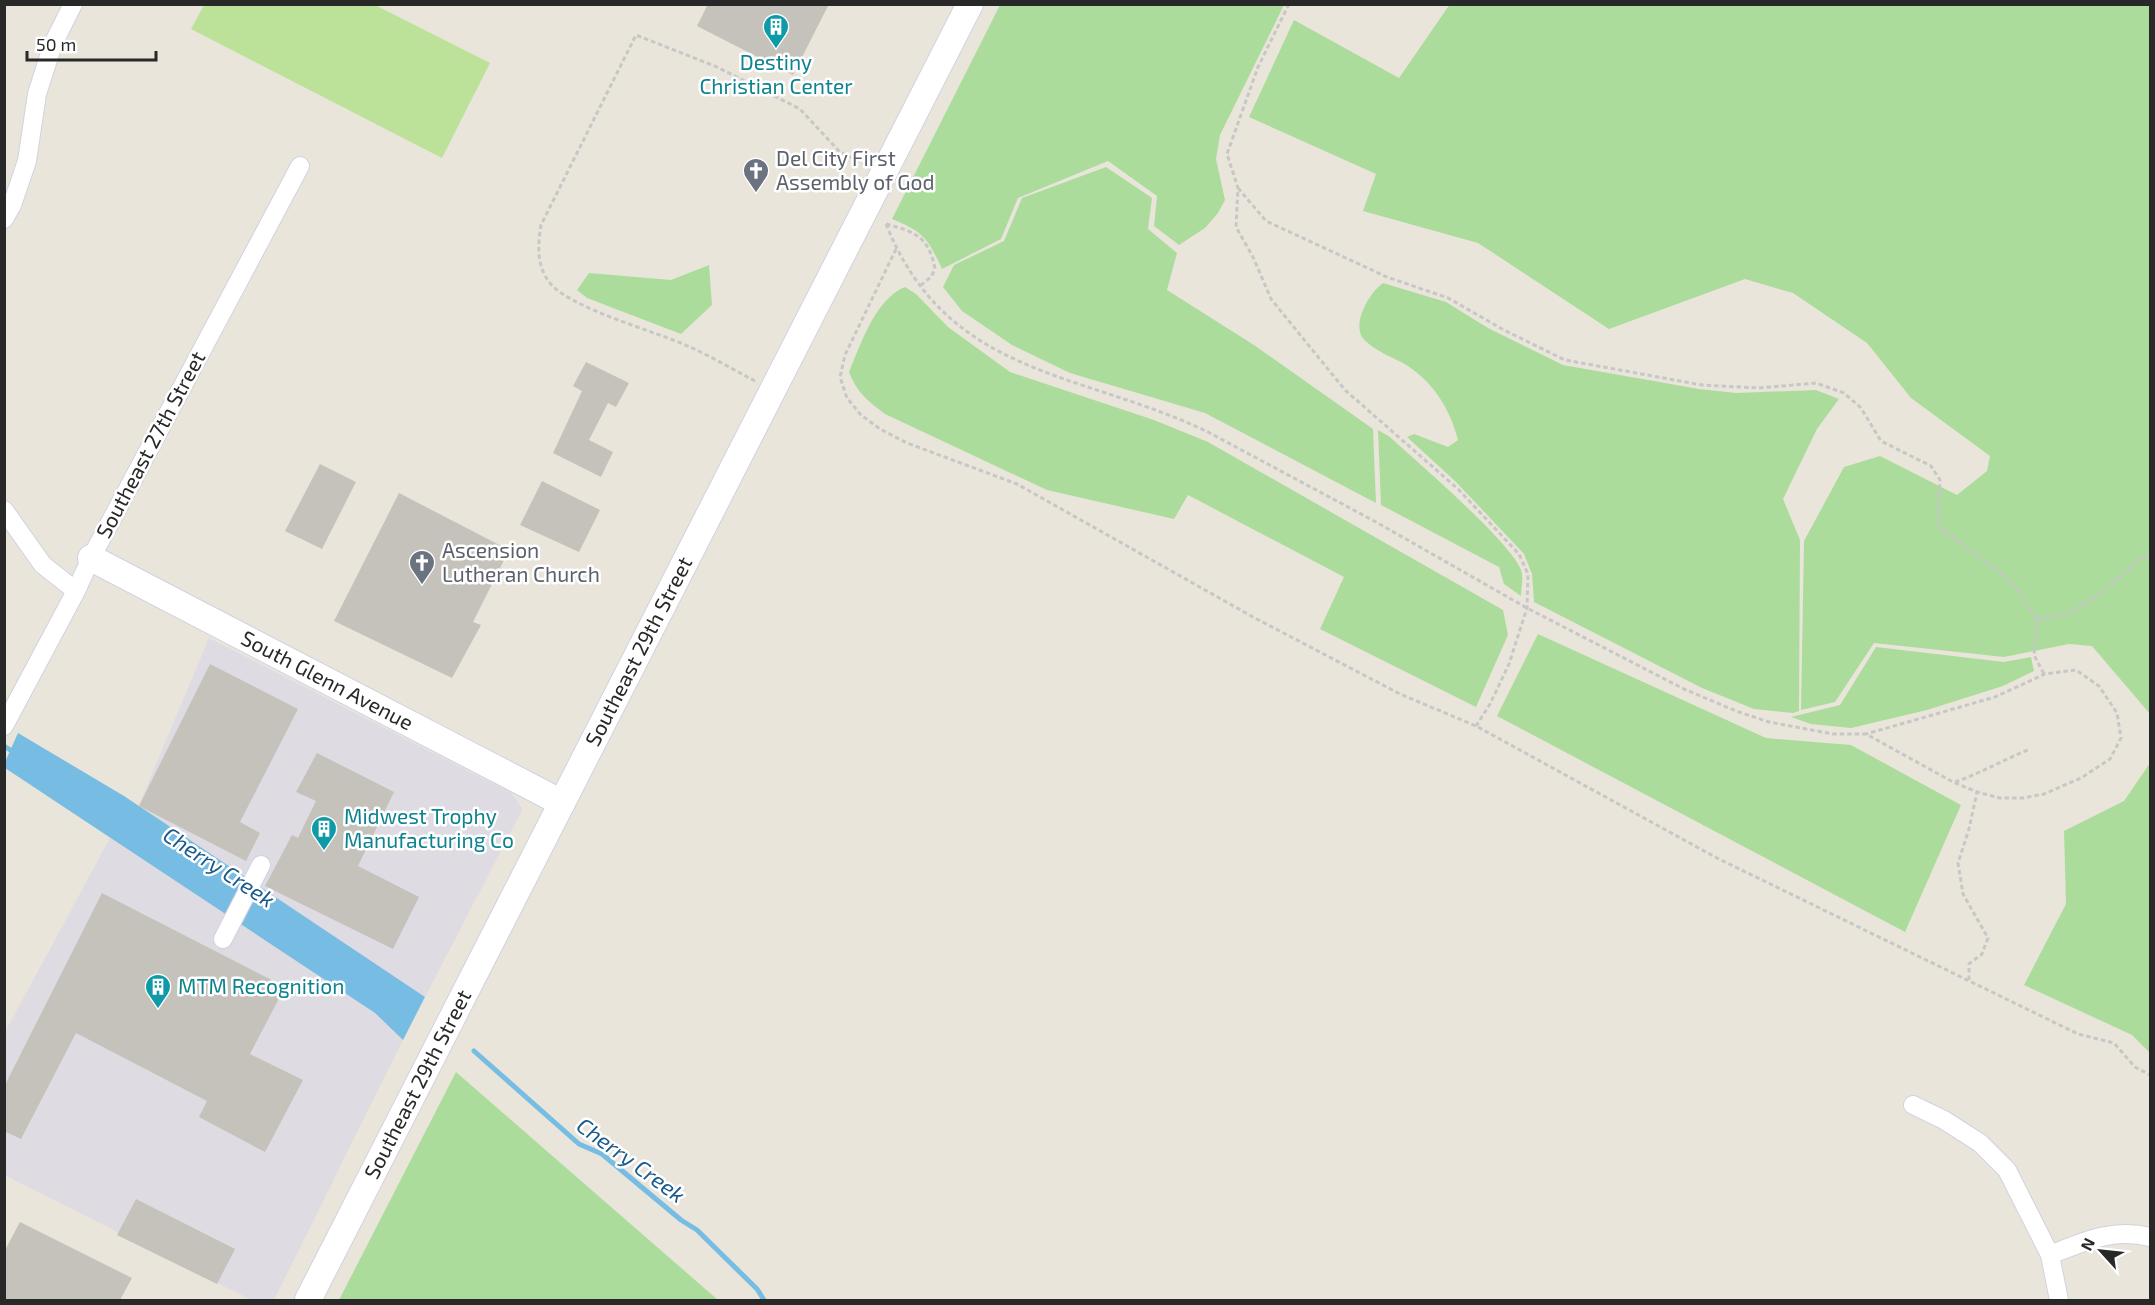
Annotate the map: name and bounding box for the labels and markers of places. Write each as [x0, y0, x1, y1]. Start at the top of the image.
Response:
building icon: Destiny Christian Center [761, 12, 791, 50]
place label: Destiny Christian Center [699, 49, 853, 98]
place label: Del City First Assembly of God [776, 145, 934, 194]
church icon: Del City First Assembly of God [741, 156, 771, 194]
place label: Ascension Lutheran Church [442, 537, 600, 586]
church icon: Ascension Lutheran Church [407, 548, 437, 586]
place label: Midwest Trophy Manufacturing Co [344, 803, 514, 852]
building icon: Midwest Trophy Manufacturing Co [309, 814, 339, 852]
building icon: MTM Recognition [143, 972, 173, 1010]
place label: MTM Recognition [178, 973, 344, 998]

